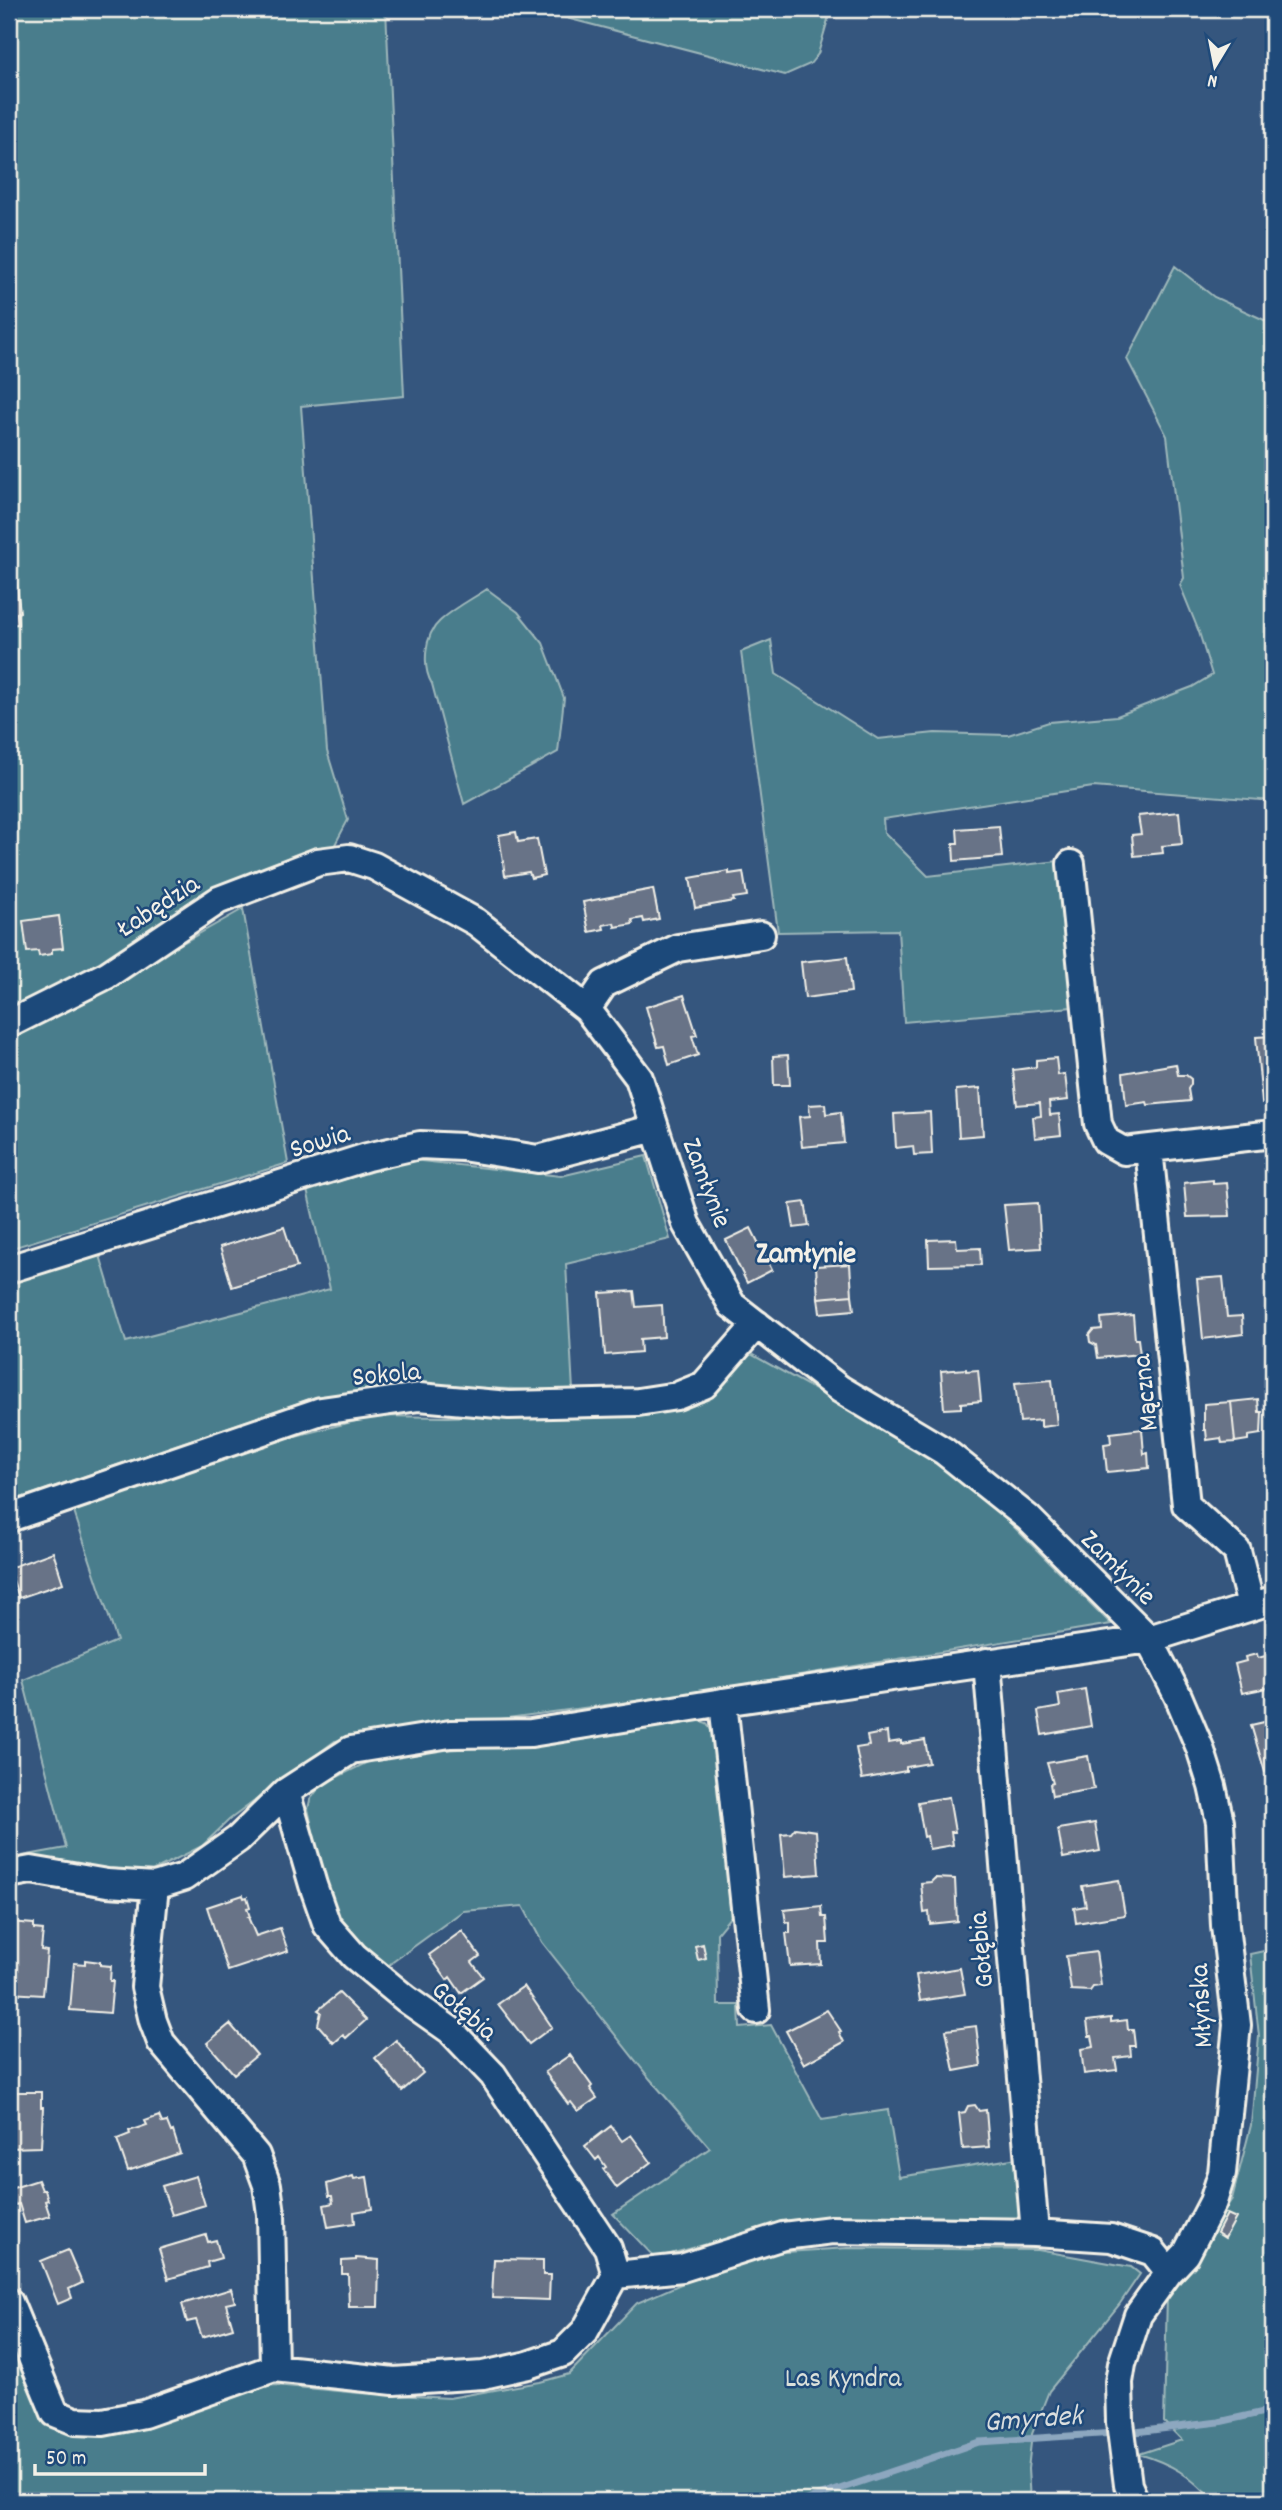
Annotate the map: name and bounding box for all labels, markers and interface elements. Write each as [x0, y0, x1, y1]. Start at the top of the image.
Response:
north arrow [1180, 32, 1250, 102]
text: N [1206, 65, 1220, 93]
street label: Łabędzia [110, 866, 210, 950]
street label: Sowia [285, 1115, 356, 1172]
street label: Zamłynie [669, 1133, 740, 1235]
district label: Zamłynie [756, 1235, 856, 1278]
street label: Mączna [1124, 1351, 1172, 1433]
street label: Sokola [351, 1354, 423, 1400]
street label: Zamłynie [1069, 1522, 1164, 1617]
street label: Gołębia [961, 1909, 1007, 1989]
street label: Młyńska [1182, 1962, 1226, 2049]
street label: Gołębia [421, 1973, 505, 2053]
park label: Las Kyndra [785, 2361, 902, 2401]
water label: Gmyrdek [983, 2396, 1087, 2446]
scale bar [35, 2433, 205, 2477]
text: 50 m [46, 2445, 86, 2475]

